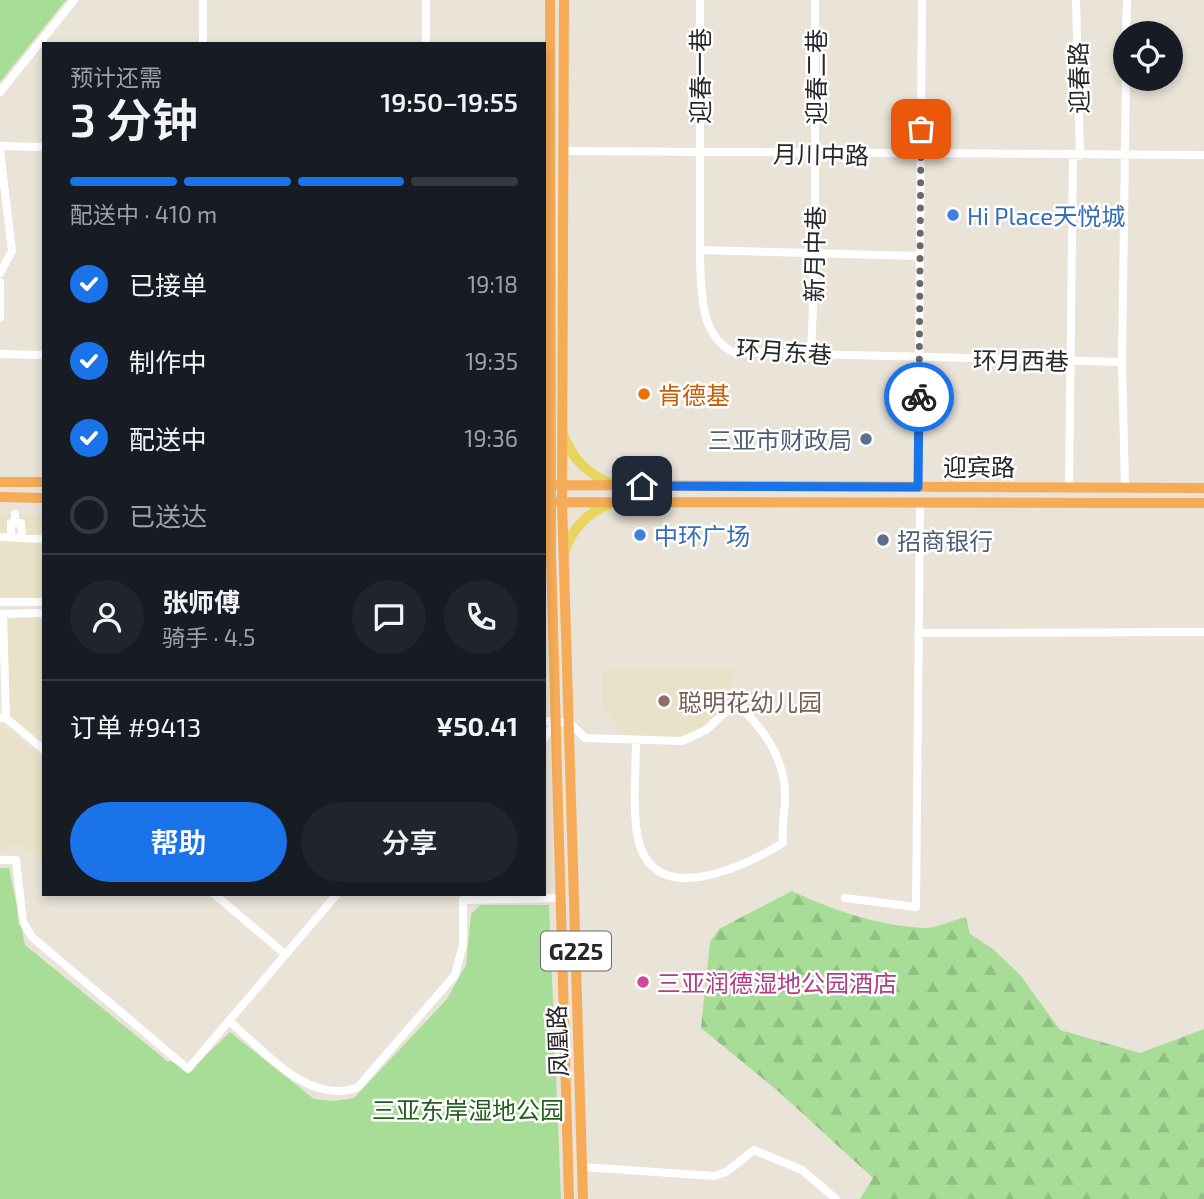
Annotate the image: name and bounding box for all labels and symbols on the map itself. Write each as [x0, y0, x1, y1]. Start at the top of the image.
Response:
street label: 迎春一巷 [685, 28, 714, 124]
street label: 迎春二巷 [801, 29, 830, 125]
street label: 迎春路 [1063, 42, 1093, 114]
pin [891, 99, 951, 159]
street label: 月川中路 [773, 139, 869, 169]
place label: Hi Place天悦城 [967, 201, 1125, 230]
street label: 新月中巷 [799, 206, 829, 302]
marker: Hi Place天悦城 [945, 207, 961, 223]
street label: 环月东巷 [735, 333, 833, 369]
street label: 环月西巷 [973, 345, 1069, 375]
courier [884, 362, 954, 432]
place label: 肯德基 [658, 380, 730, 409]
marker: 肯德基 [636, 386, 652, 402]
place label: 三亚市财政局 [708, 425, 852, 454]
marker: 三亚市财政局 [858, 431, 874, 447]
street label: 迎宾路 [943, 452, 1015, 481]
pin [612, 456, 672, 516]
place label: 中环广场 [654, 521, 750, 550]
place label: 招商银行 [897, 526, 993, 555]
marker: 中环广场 [632, 527, 648, 543]
marker: 招商银行 [875, 532, 891, 548]
place label: 聪明花幼儿园 [678, 687, 822, 716]
marker: 聪明花幼儿园 [656, 693, 672, 709]
road number: G225 [541, 932, 611, 970]
place label: 三亚润德湿地公园酒店 [657, 968, 897, 997]
marker: 三亚润德湿地公园酒店 [635, 974, 651, 990]
street label: 凤凰路 [541, 1005, 573, 1077]
park label: 三亚东岸湿地公园 [372, 1095, 564, 1124]

